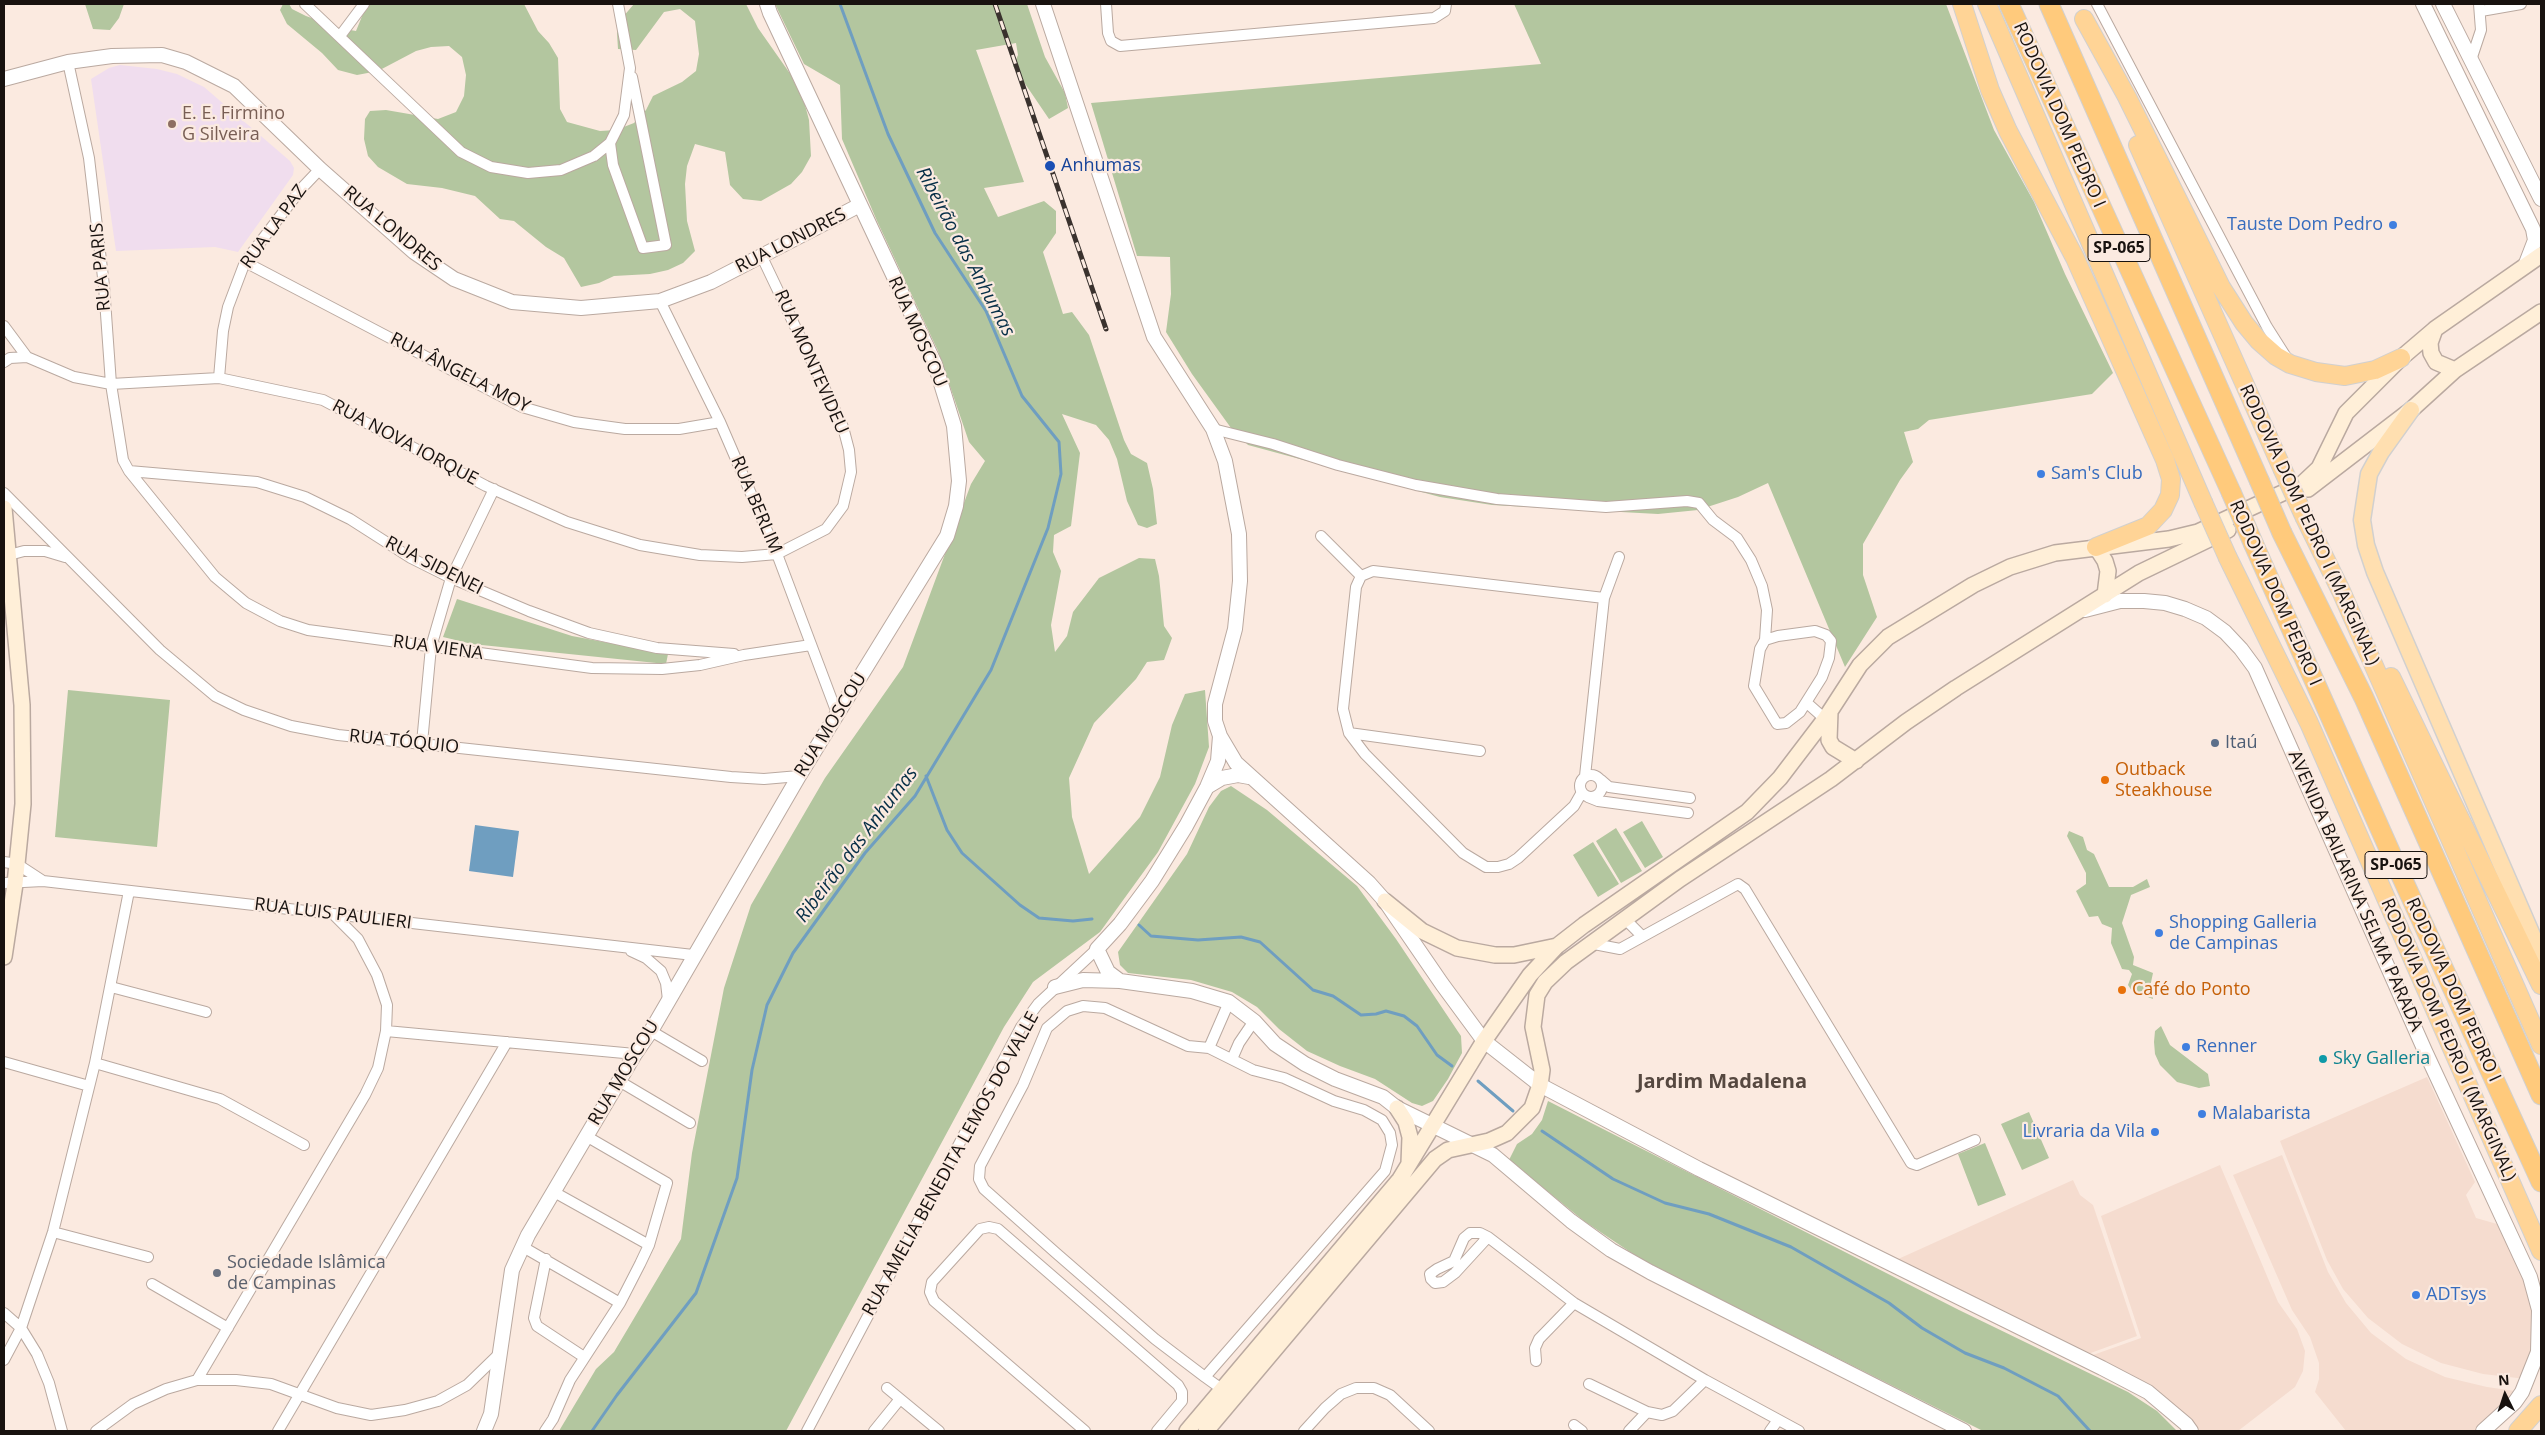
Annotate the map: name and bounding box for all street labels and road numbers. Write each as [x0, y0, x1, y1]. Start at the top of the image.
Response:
street label: RODOVIA DOM PEDRO I [2008, 19, 2110, 211]
street label: RUA LA PAZ [236, 181, 312, 273]
street label: RUA LONDRES [339, 182, 445, 276]
street label: RUA LONDRES [732, 204, 850, 278]
street label: RUA PARIS [86, 222, 116, 312]
road number: SP-065 [2088, 234, 2150, 262]
street label: RUA MOSCOU [883, 273, 951, 391]
street label: RUA MONTEVIDEU [769, 286, 853, 438]
street label: RUA ÂNGELA MOY [386, 328, 534, 418]
street label: RODOVIA DOM PEDRO I (MARGINAL) [2234, 381, 2384, 669]
street label: RUA NOVA IORQUE [328, 395, 482, 491]
street label: RUA BERLIM [726, 453, 786, 557]
street label: RODOVIA DOM PEDRO I [2224, 497, 2326, 689]
street label: RUA SIDENEI [382, 532, 486, 600]
street label: RUA VIENA [391, 631, 485, 665]
street label: RUA MOSCOU [790, 669, 872, 781]
street label: RUA TÓQUIO [348, 725, 460, 759]
street label: AVENIDA BAILARINA SELMA PARADA [2283, 747, 2427, 1035]
road number: SP-065 [2365, 852, 2427, 878]
street label: RUA LUIS PAULIERI [253, 894, 413, 934]
street label: RODOVIA DOM PEDRO I (MARGINAL) [2376, 895, 2520, 1185]
street label: RODOVIA DOM PEDRO I [2401, 895, 2505, 1085]
street label: RUA AMELIA BENEDITA LEMOS DO VALLE [858, 1008, 1044, 1320]
street label: RUA MOSCOU [584, 1017, 664, 1129]

